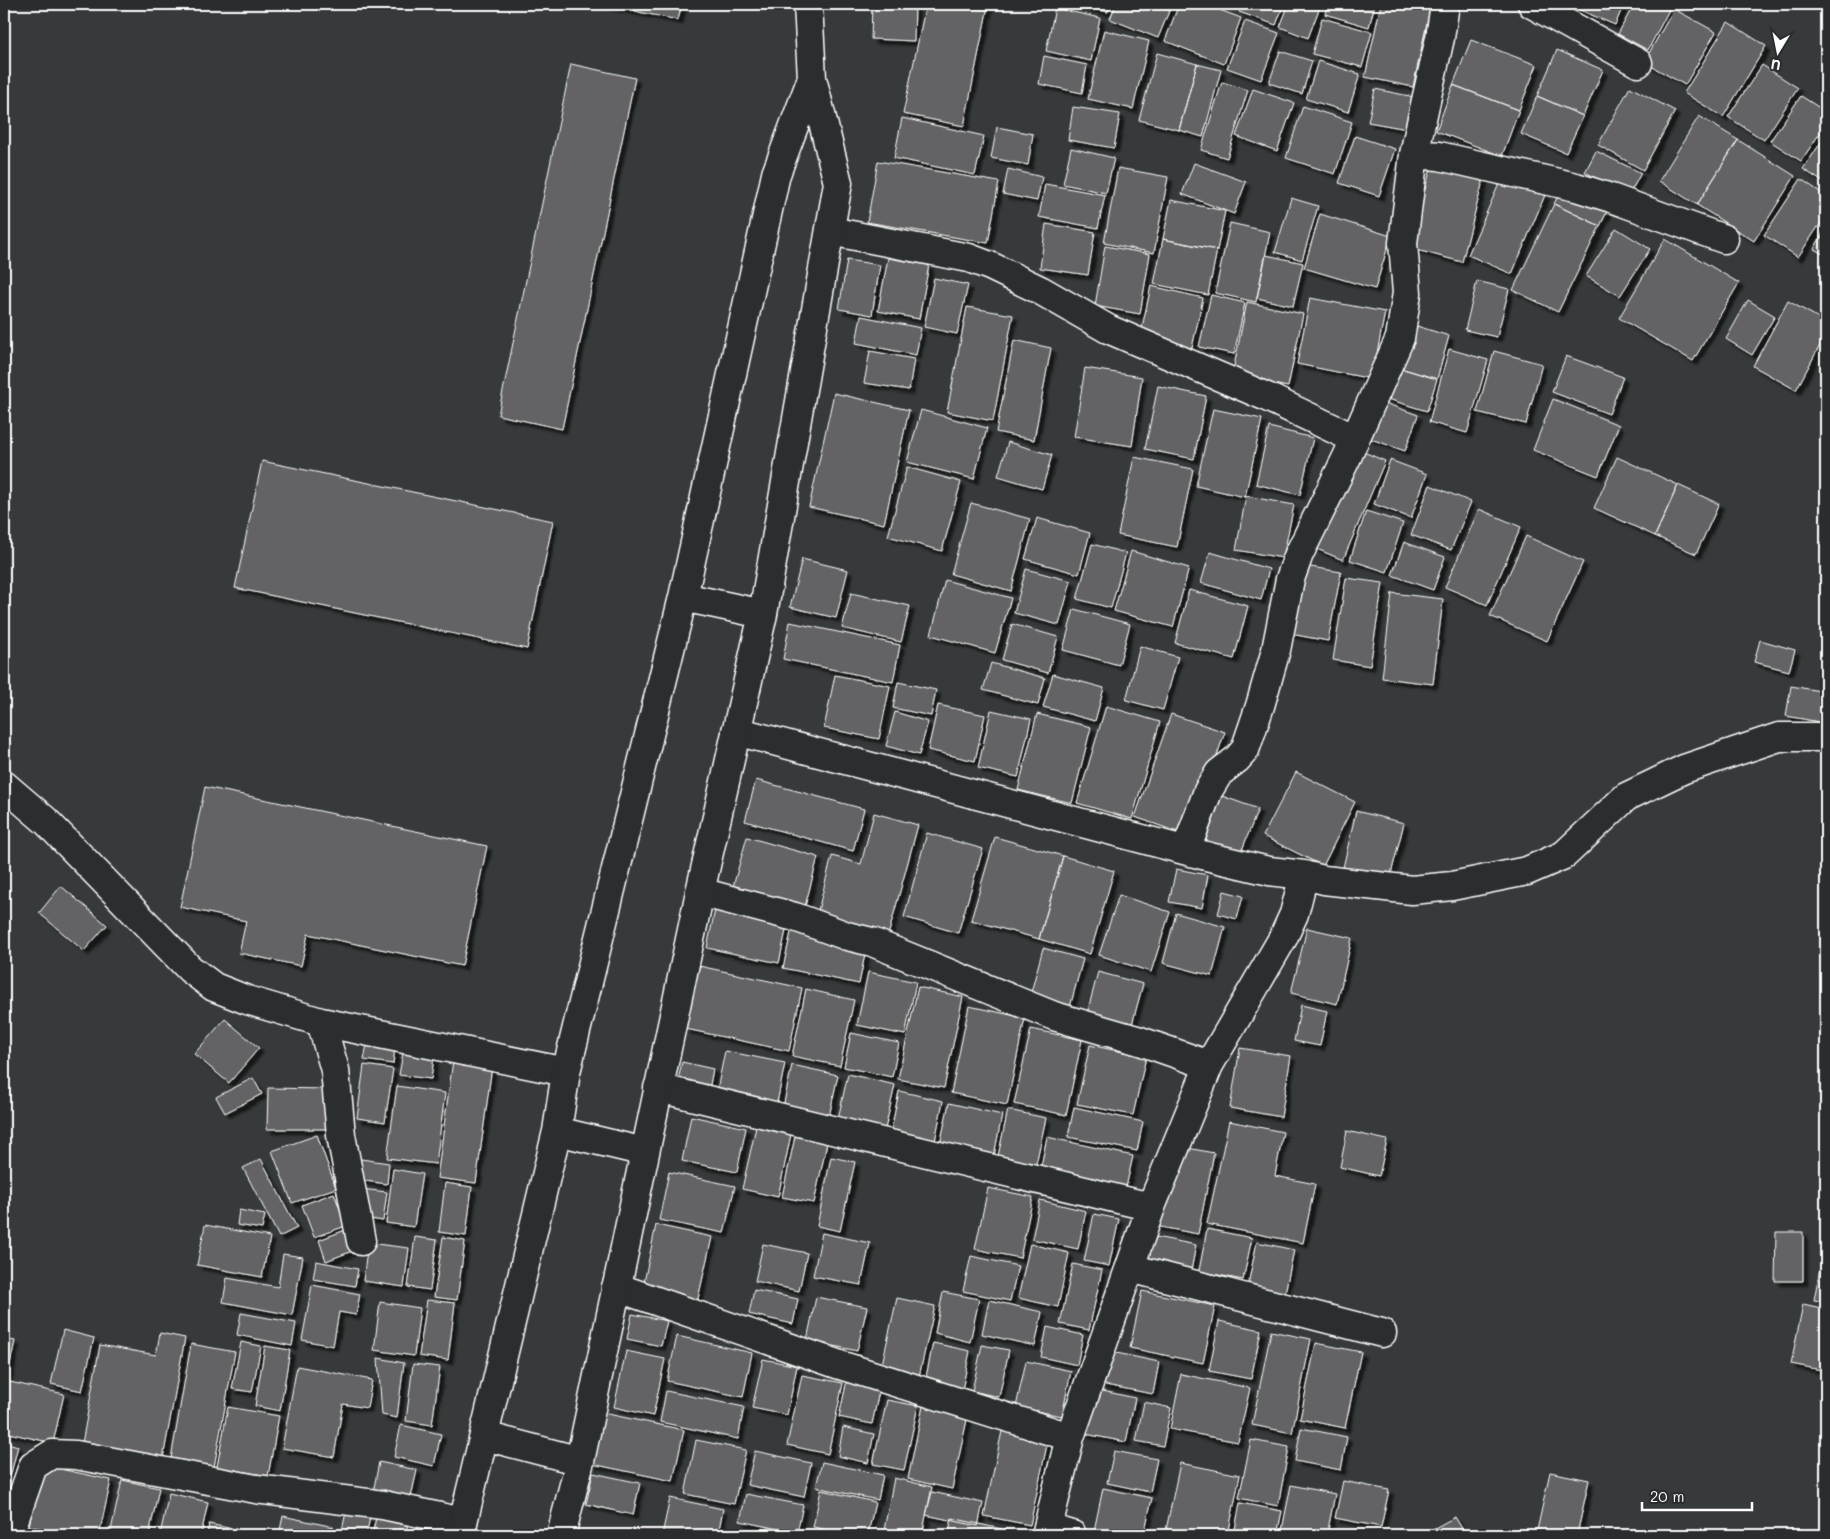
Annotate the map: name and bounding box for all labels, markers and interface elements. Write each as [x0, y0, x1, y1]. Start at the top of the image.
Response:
north arrow [1752, 28, 1802, 78]
text: U [1769, 55, 1782, 76]
scale bar [1642, 1479, 1752, 1511]
text: 20 m [1650, 1486, 1684, 1506]

